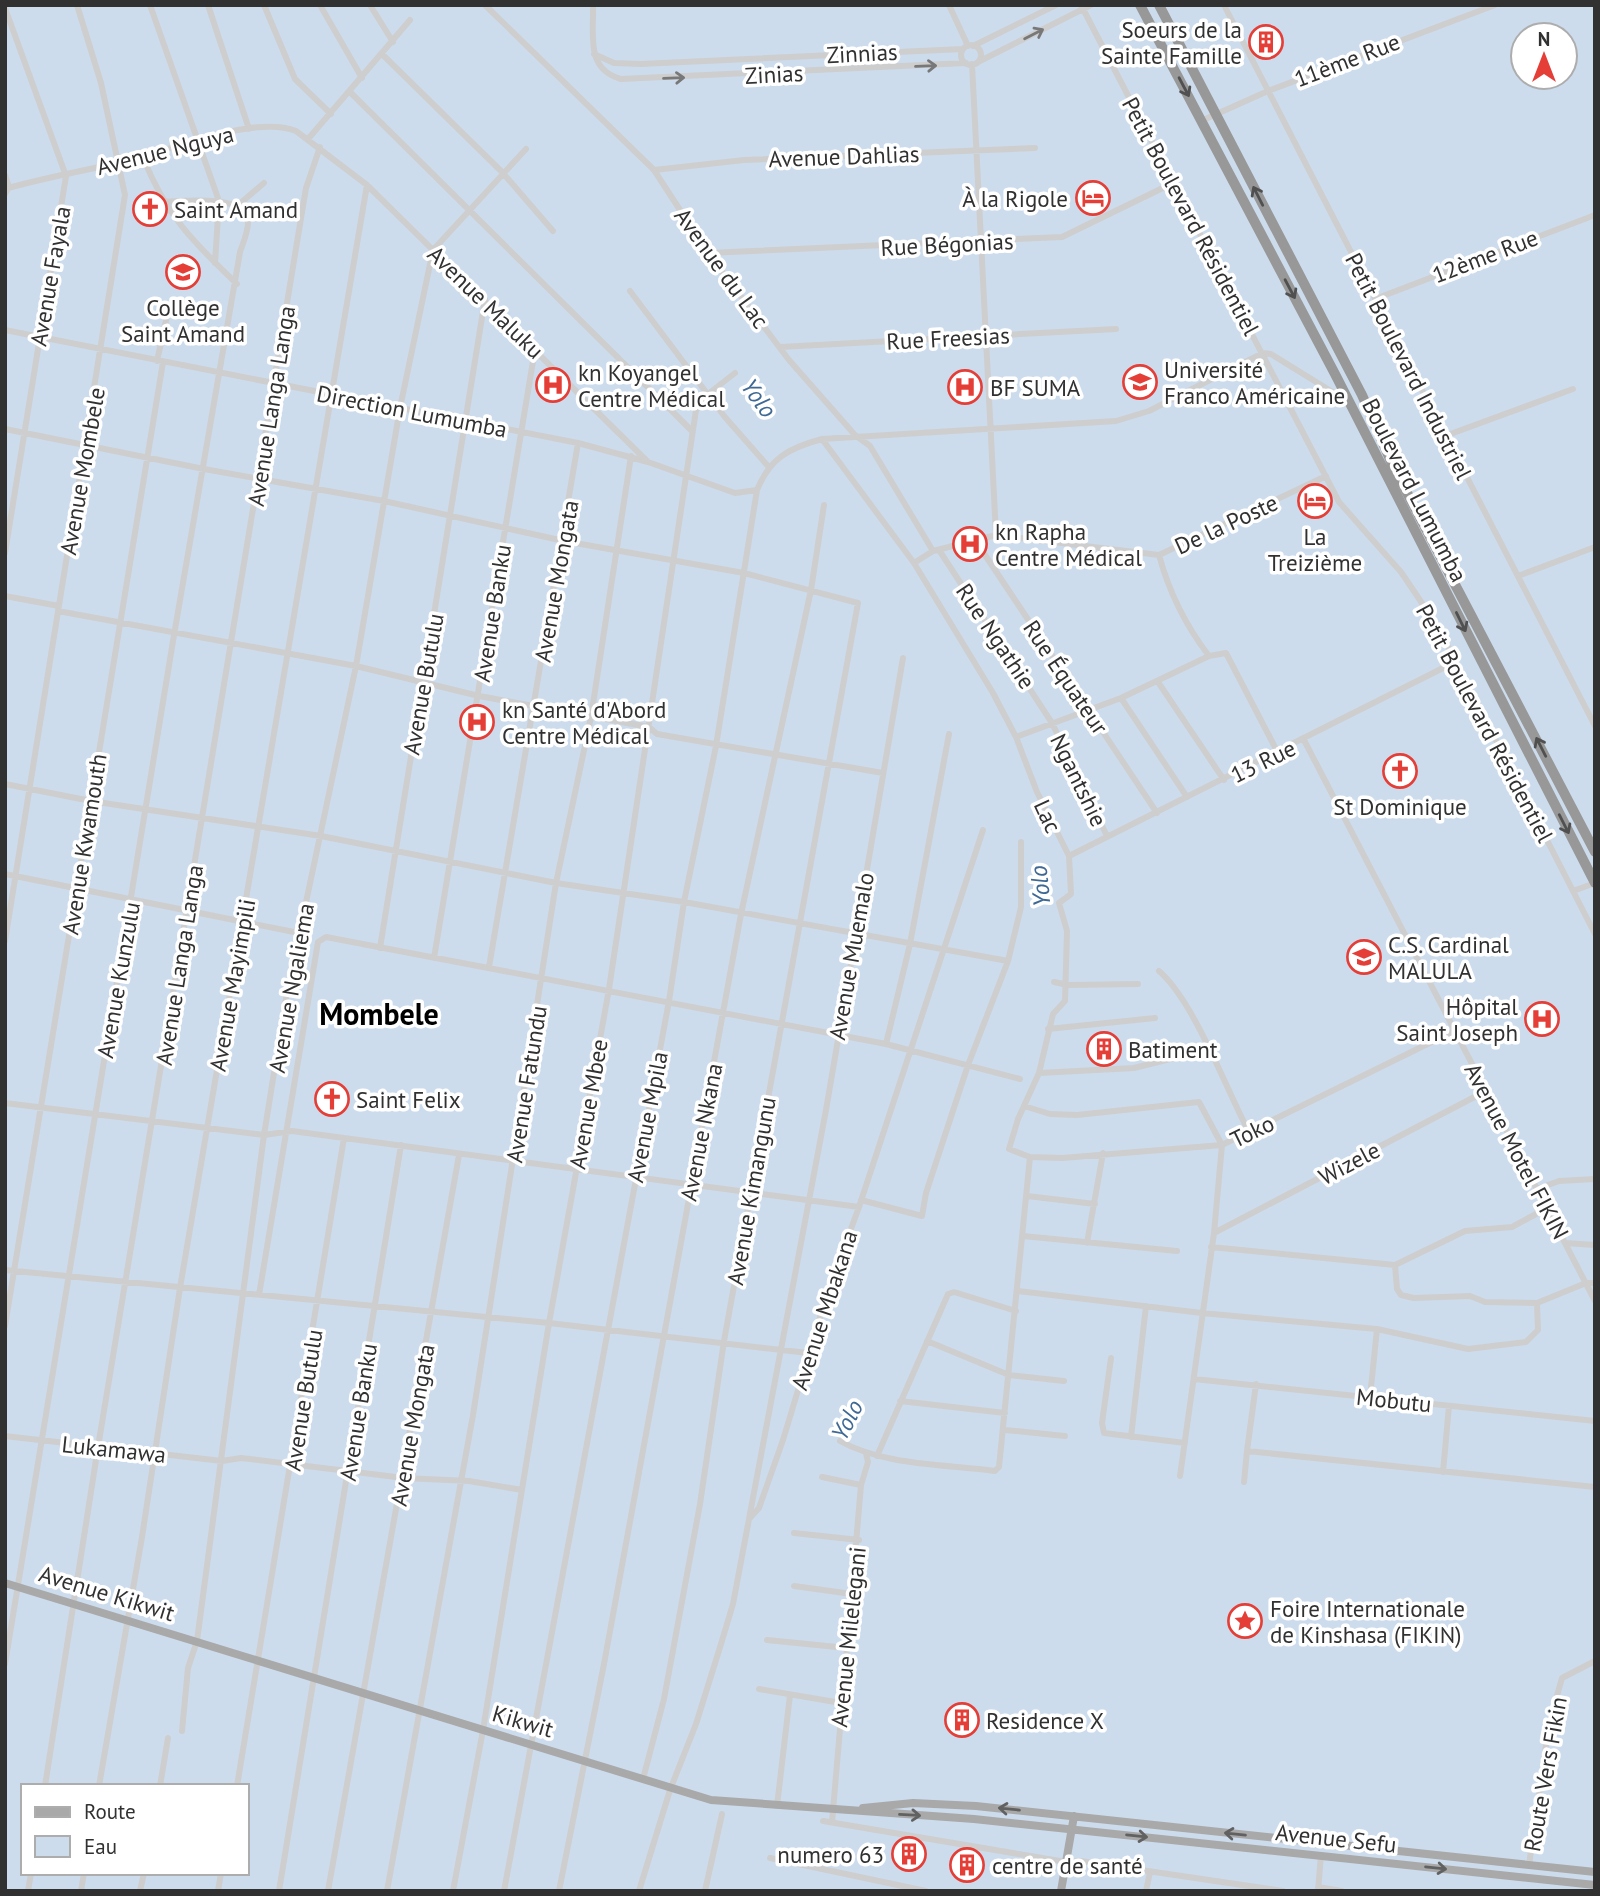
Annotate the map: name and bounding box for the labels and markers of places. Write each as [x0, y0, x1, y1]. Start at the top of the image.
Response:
place label: Soeurs de la Sainte Famille [1101, 15, 1242, 70]
building icon: Soeurs de la Sainte Famille [1247, 23, 1285, 61]
hotel icon: À la Rigole [1074, 179, 1112, 217]
place label: À la Rigole [962, 184, 1068, 213]
church icon: Saint Amand [131, 190, 169, 228]
place label: Saint Amand [174, 195, 298, 224]
school or university icon: Collège Saint Amand [164, 253, 202, 291]
place label: Collège Saint Amand [121, 293, 245, 348]
place label: Université Franco Américaine [1164, 355, 1345, 410]
place label: kn Koyangel Centre Médical [578, 358, 725, 413]
school or university icon: Université Franco Américaine [1121, 363, 1159, 401]
hospital icon: kn Koyangel Centre Médical [534, 366, 572, 404]
hospital icon: BF SUMA [946, 368, 984, 406]
place label: BF SUMA [990, 373, 1081, 402]
hotel icon: La Treizième [1296, 482, 1334, 520]
place label: kn Rapha Centre Médical [995, 517, 1142, 572]
place label: La Treizième [1268, 522, 1362, 577]
hospital icon: kn Rapha Centre Médical [951, 525, 989, 563]
place label: kn Santé d'Abord Centre Médical [502, 695, 666, 750]
hospital icon: kn Santé d'Abord Centre Médical [458, 703, 496, 741]
church icon: St Dominique [1381, 752, 1419, 790]
place label: St Dominique [1333, 792, 1467, 821]
place label: C.S. Cardinal MALULA [1388, 930, 1509, 985]
school or university icon: C.S. Cardinal MALULA [1345, 938, 1383, 976]
place label: Hôpital Saint Joseph [1396, 992, 1518, 1047]
hospital icon: Hôpital Saint Joseph [1523, 1000, 1561, 1038]
building icon: Batiment [1085, 1030, 1123, 1068]
place label: Batiment [1128, 1035, 1218, 1064]
church icon: Saint Felix [313, 1080, 351, 1118]
place label: Saint Felix [356, 1085, 461, 1114]
place label: Foire Internationale de Kinshasa (FIKIN) [1270, 1594, 1465, 1649]
place icon: Foire Internationale de Kinshasa (FIKIN) [1226, 1602, 1264, 1640]
building icon: Residence X [943, 1701, 981, 1739]
place label: Residence X [986, 1706, 1104, 1735]
building icon: numero 63 [890, 1835, 928, 1873]
place label: numero 63 [777, 1840, 884, 1869]
building icon: centre de santé [948, 1846, 986, 1884]
place label: centre de santé [992, 1851, 1143, 1880]

